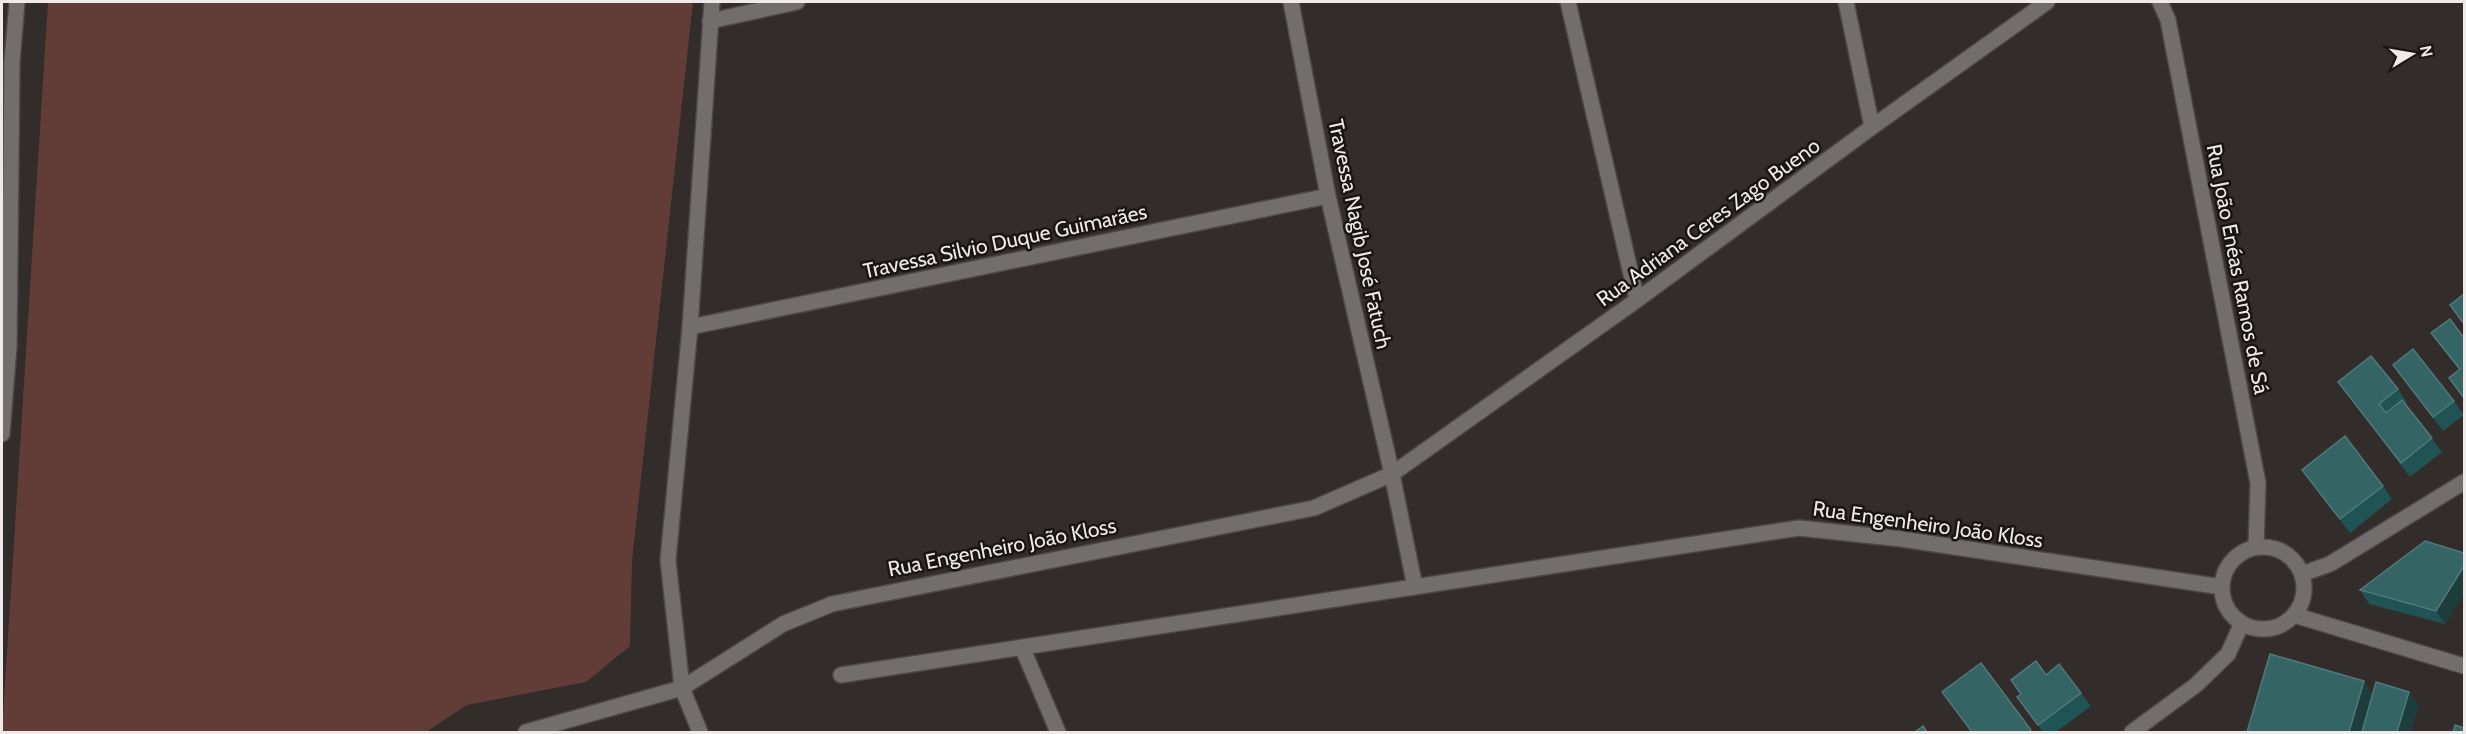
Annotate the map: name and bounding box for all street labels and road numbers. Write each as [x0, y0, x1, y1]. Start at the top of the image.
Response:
street label: Travessa Nagib José Fatuch [1323, 117, 1397, 351]
street label: Rua Adriana Ceres Zago Bueno [1592, 133, 1824, 311]
street label: Rua João Enéas Ramos de Sá [2201, 142, 2275, 396]
street label: Travessa Silvio Duque Guimarães [861, 199, 1149, 283]
street label: Rua Engenheiro João Kloss [1811, 495, 2045, 553]
street label: Rua Engenheiro João Kloss [886, 513, 1119, 581]

